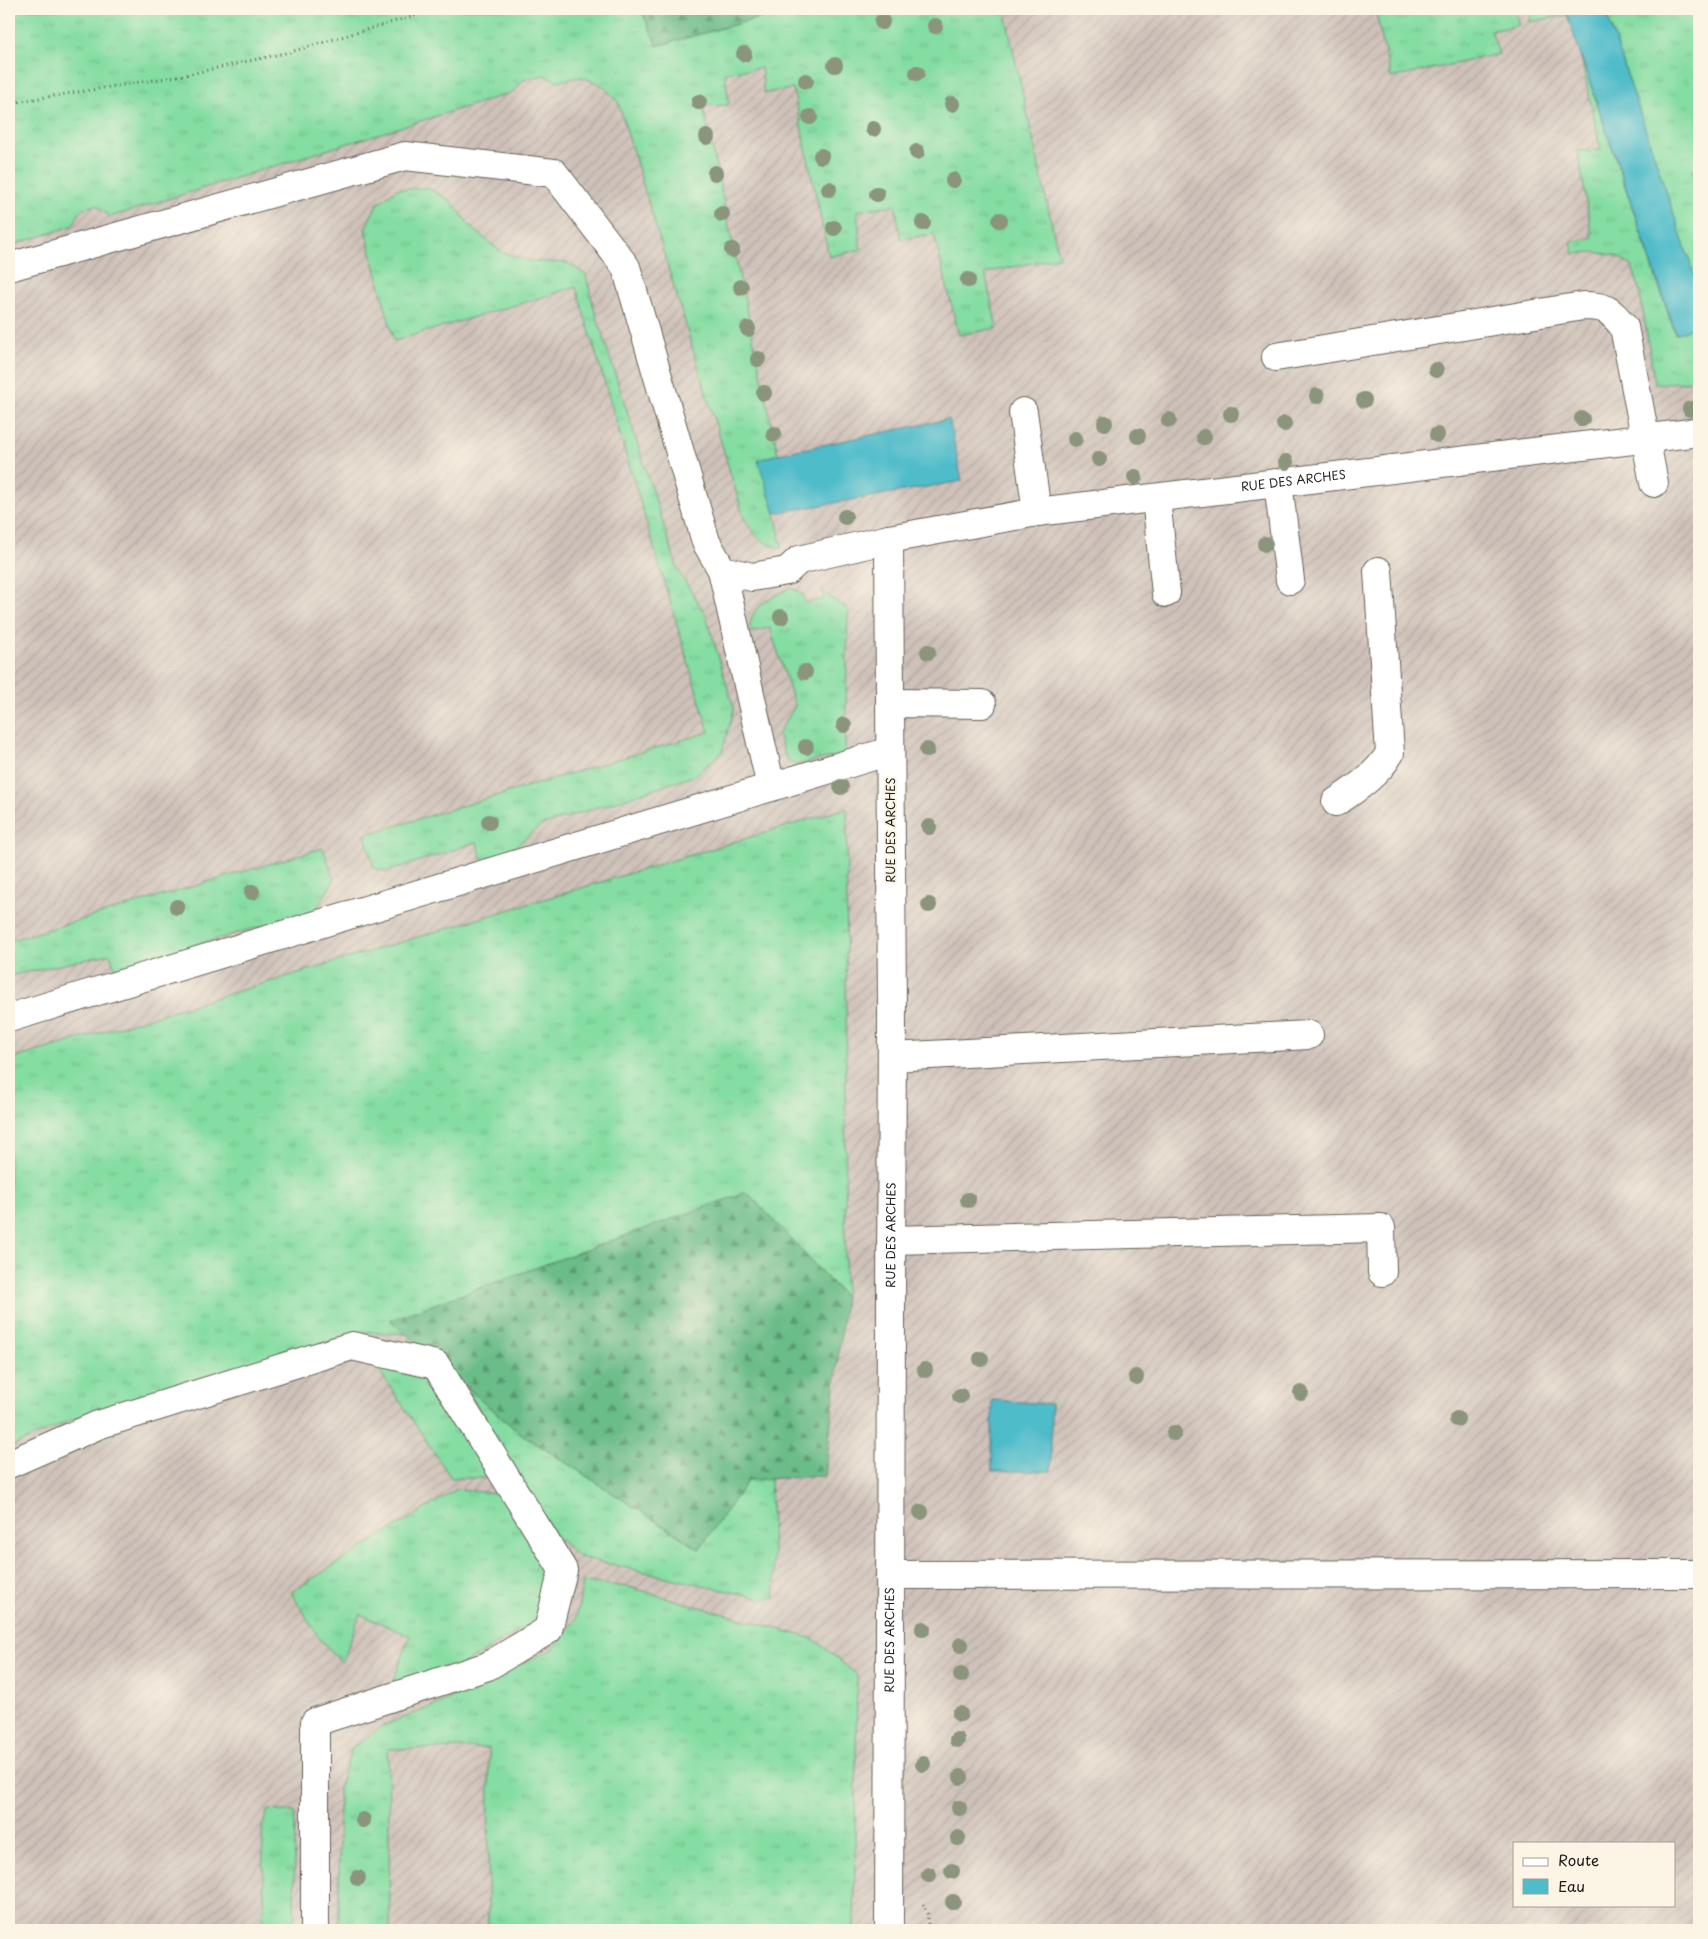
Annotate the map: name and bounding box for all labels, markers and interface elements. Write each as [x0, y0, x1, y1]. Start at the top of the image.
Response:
street label: RUE DES ARCHES [1240, 465, 1347, 495]
street label: RUE DES ARCHES [881, 777, 899, 883]
street label: RUE DES ARCHES [881, 1182, 899, 1288]
street label: RUE DES ARCHES [880, 1587, 898, 1693]
legend [1513, 1842, 1676, 1906]
text: Route [1558, 1848, 1599, 1871]
text: Eau [1558, 1874, 1585, 1897]

